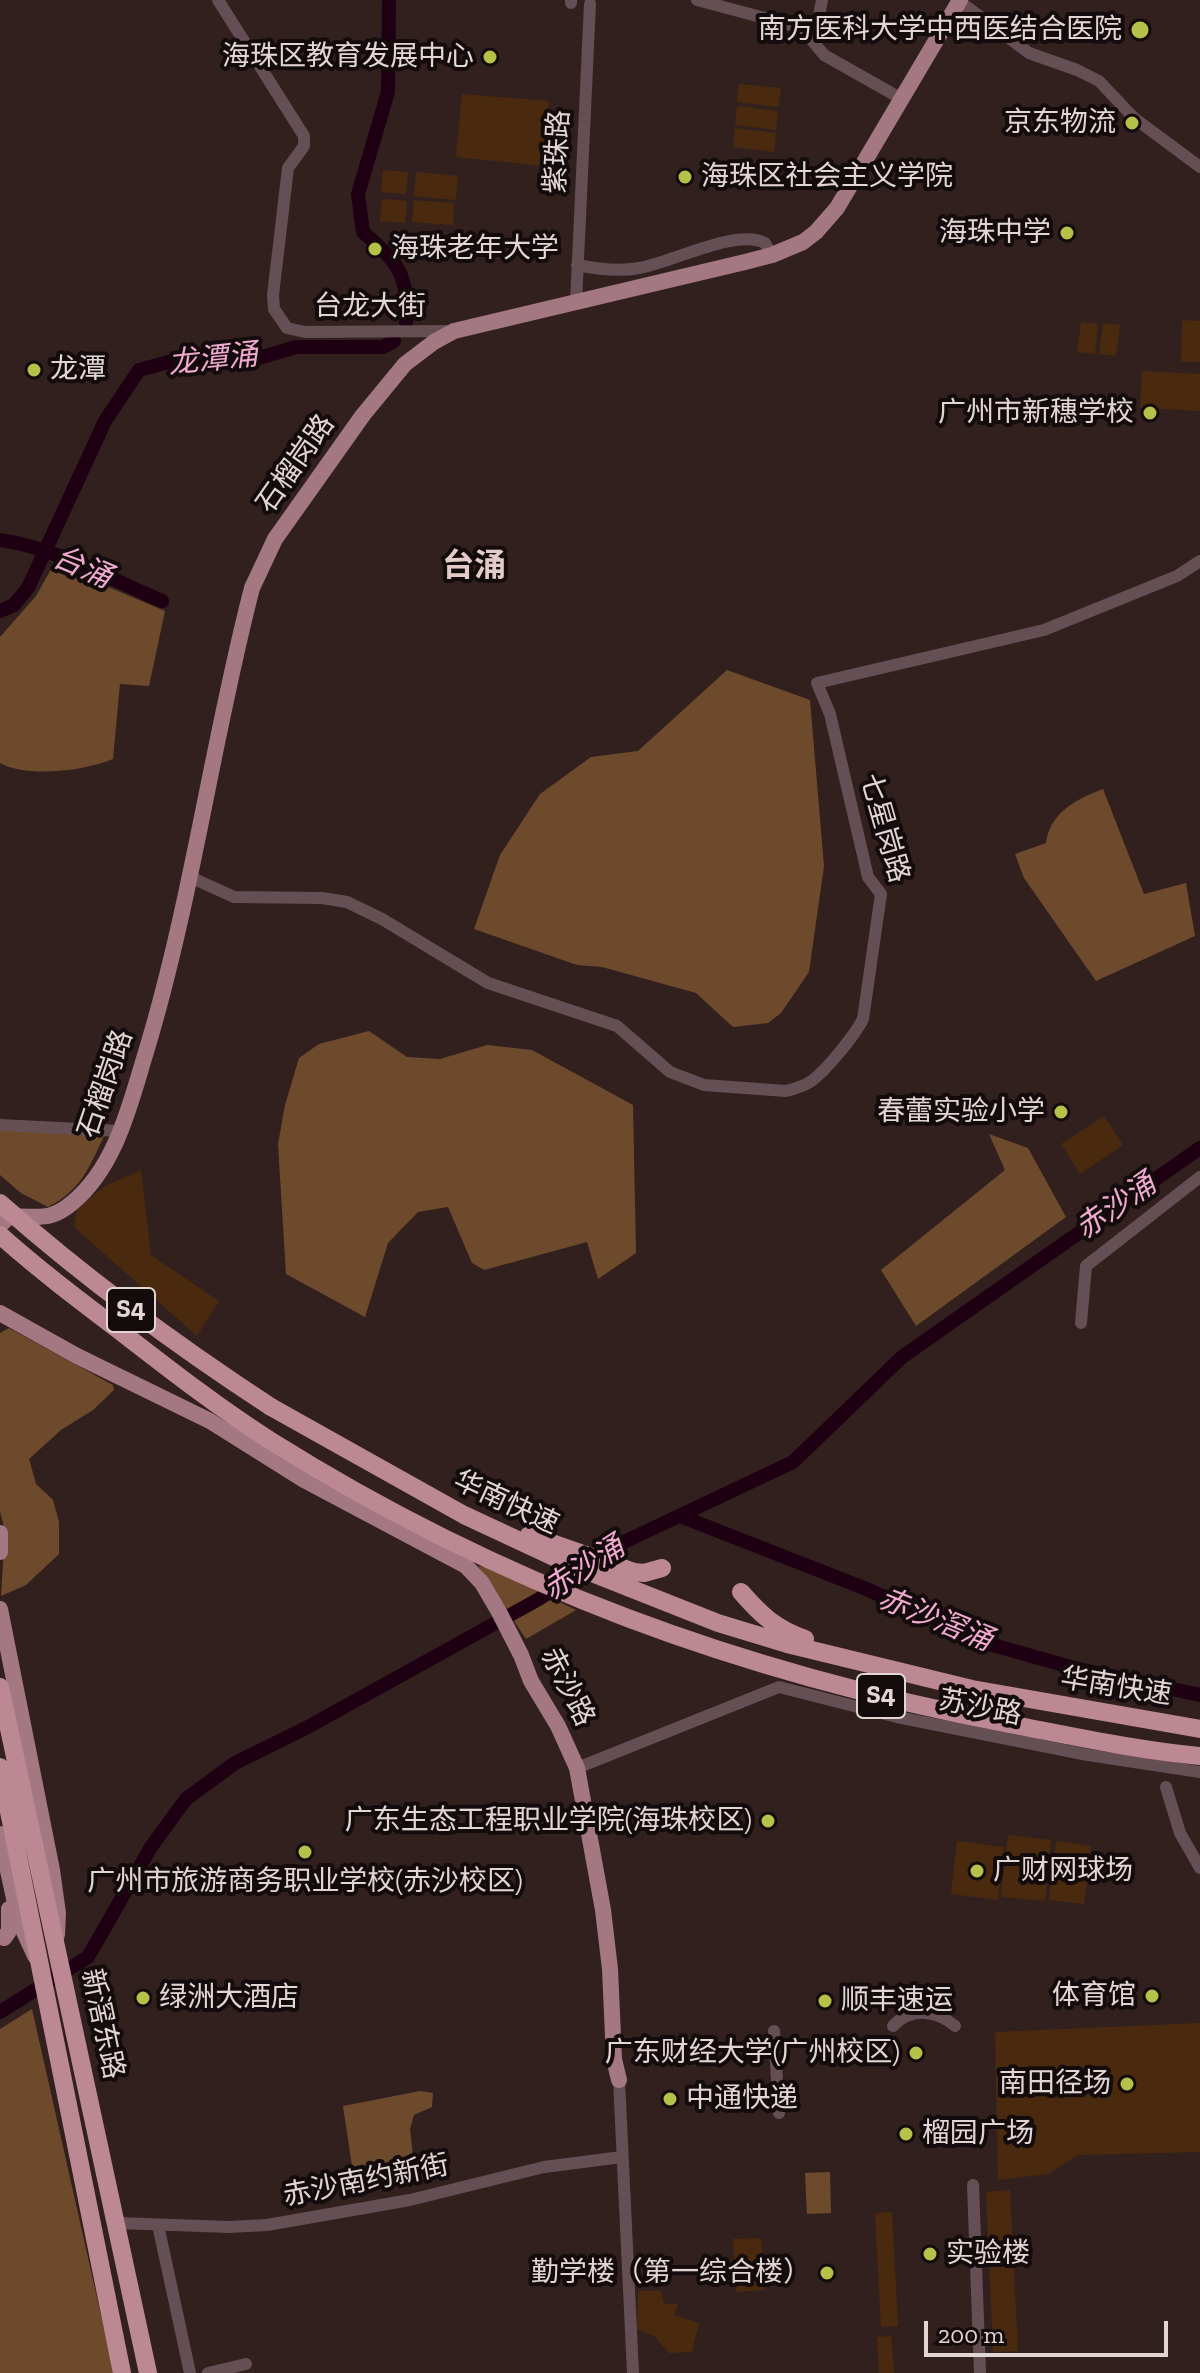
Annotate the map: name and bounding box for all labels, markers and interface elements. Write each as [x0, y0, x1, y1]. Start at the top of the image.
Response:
place label: 南方医科大学中西医结合医院 [758, 13, 1122, 47]
marker: 南方医科大学中西医结合医院 [1129, 19, 1151, 41]
place label: 海珠区教育发展中心 [222, 40, 474, 74]
marker: 海珠区教育发展中心 [481, 48, 499, 66]
place label: 京东物流 [1004, 106, 1116, 140]
street label: 紫珠路 [539, 109, 577, 195]
marker: 京东物流 [1123, 114, 1141, 132]
place label: 海珠区社会主义学院 [701, 160, 953, 194]
marker: 海珠区社会主义学院 [676, 168, 694, 186]
place label: 海珠中学 [939, 216, 1051, 250]
marker: 海珠中学 [1058, 224, 1076, 242]
place label: 海珠老年大学 [391, 232, 559, 266]
marker: 海珠老年大学 [366, 240, 384, 258]
street label: 台龙大街 [314, 290, 426, 324]
water label: 龙潭涌 [166, 337, 260, 383]
place label: 龙潭 [50, 353, 106, 387]
marker: 龙潭 [25, 361, 43, 379]
place label: 广州市新穗学校 [938, 396, 1134, 430]
marker: 广州市新穗学校 [1141, 404, 1159, 422]
street label: 石榴岗路 [250, 408, 342, 520]
water label: 台涌 [47, 540, 117, 596]
district label: 台涌 [442, 548, 506, 586]
street label: 七星岗路 [852, 770, 916, 886]
street label: 石榴岗路 [72, 1026, 140, 1142]
place label: 春蕾实验小学 [877, 1095, 1045, 1129]
marker: 春蕾实验小学 [1052, 1103, 1070, 1121]
water label: 赤沙涌 [1069, 1166, 1163, 1248]
road number: S4 [107, 1288, 155, 1332]
street label: 华南快速 [448, 1464, 564, 1542]
water label: 赤沙涌 [536, 1529, 632, 1609]
water label: 赤沙滘涌 [873, 1581, 997, 1659]
street label: 赤沙路 [533, 1642, 601, 1732]
street label: 华南快速 [1058, 1662, 1174, 1712]
road number: S4 [857, 1674, 905, 1718]
street label: 苏沙路 [936, 1683, 1024, 1733]
place label: 广东生态工程职业学院(海珠校区) [345, 1804, 752, 1838]
marker: 广东生态工程职业学院(海珠校区) [759, 1812, 777, 1830]
marker: 广州市旅游商务职业学校(赤沙校区) [296, 1843, 314, 1861]
place label: 广财网球场 [993, 1854, 1133, 1888]
marker: 广财网球场 [968, 1862, 986, 1880]
place label: 广州市旅游商务职业学校(赤沙校区) [87, 1865, 523, 1899]
street label: 新滘东路 [74, 1966, 130, 2082]
place label: 体育馆 [1052, 1979, 1136, 2013]
place label: 绿洲大酒店 [159, 1981, 299, 2015]
place label: 顺丰速运 [841, 1984, 953, 2018]
marker: 体育馆 [1143, 1987, 1161, 2005]
marker: 绿洲大酒店 [134, 1989, 152, 2007]
marker: 顺丰速运 [816, 1992, 834, 2010]
place label: 广东财经大学(广州校区) [605, 2036, 900, 2070]
marker: 广东财经大学(广州校区) [907, 2044, 925, 2062]
place label: 南田径场 [999, 2067, 1111, 2101]
marker: 南田径场 [1118, 2075, 1136, 2093]
place label: 中通快递 [686, 2082, 798, 2116]
marker: 中通快递 [661, 2090, 679, 2108]
place label: 榴园广场 [922, 2117, 1034, 2151]
marker: 榴园广场 [897, 2125, 915, 2143]
street label: 赤沙南约新街 [280, 2148, 452, 2214]
place label: 实验楼 [946, 2237, 1030, 2271]
marker: 实验楼 [921, 2245, 939, 2263]
place label: 勤学楼（第一综合楼） [531, 2256, 811, 2290]
marker: 勤学楼（第一综合楼） [818, 2264, 836, 2282]
scale bar [928, 2305, 1172, 2355]
text: 200 m [938, 2320, 1004, 2349]

